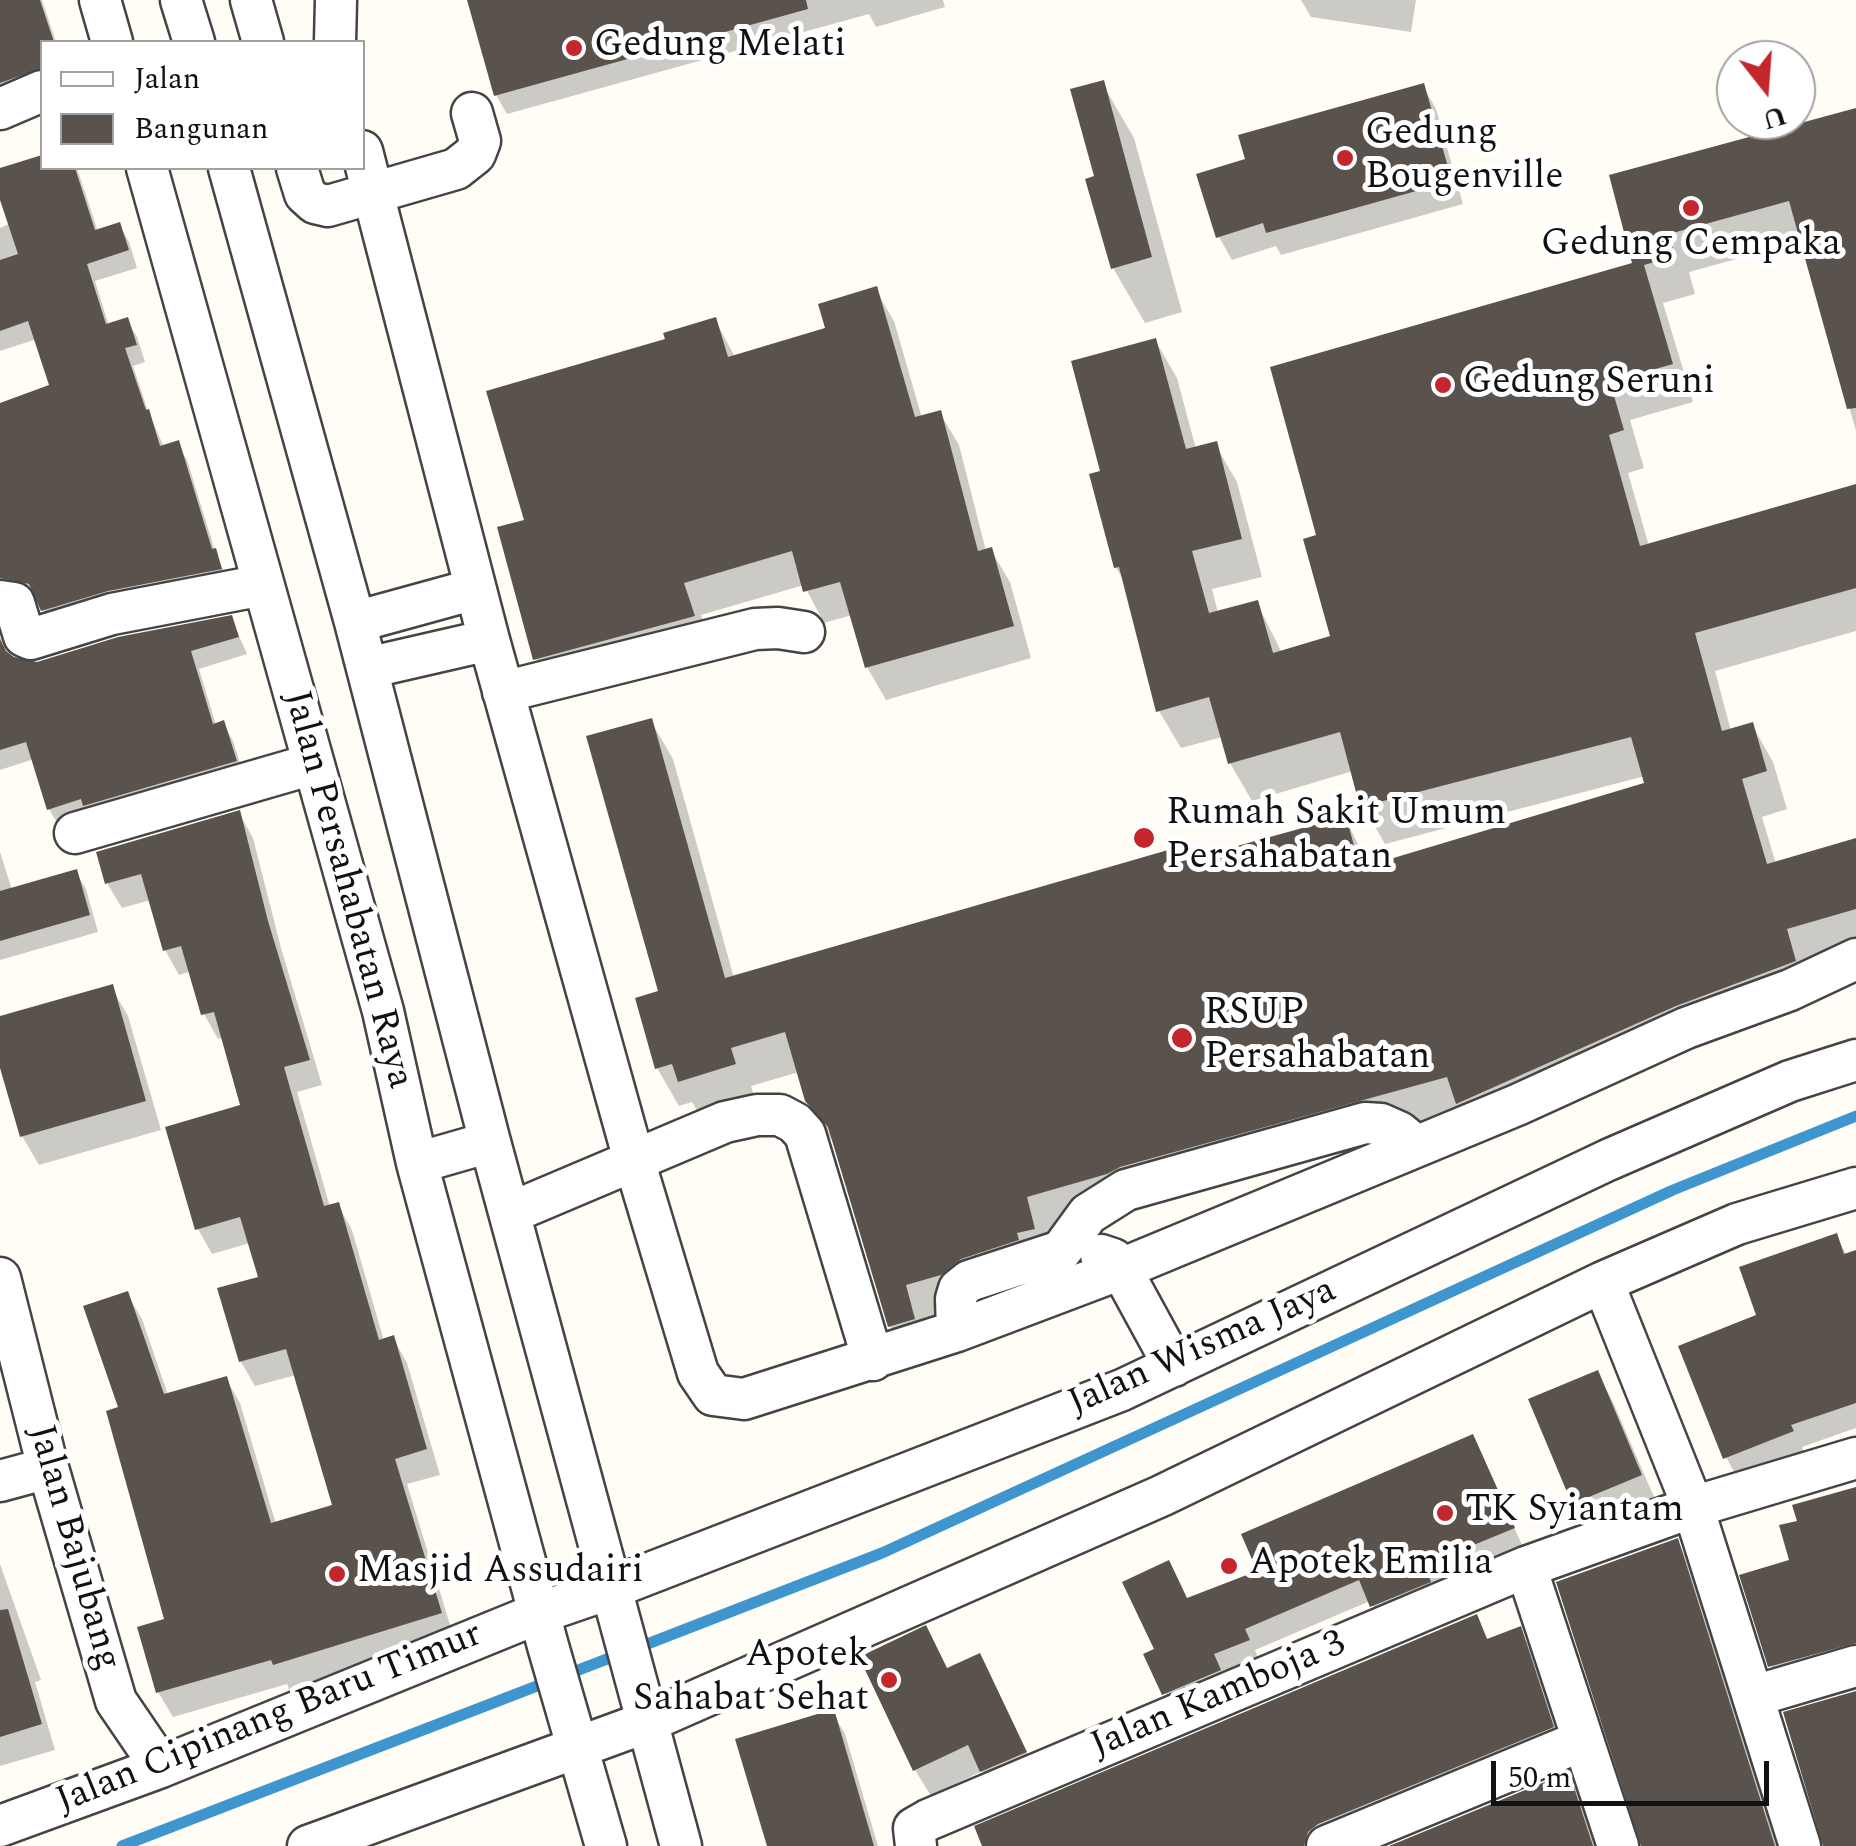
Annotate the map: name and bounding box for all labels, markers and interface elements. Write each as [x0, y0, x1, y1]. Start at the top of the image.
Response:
place label: Gedung Melati [594, 25, 846, 71]
marker: Gedung Melati [563, 37, 585, 59]
legend [40, 40, 365, 170]
north arrow [1716, 40, 1816, 140]
text: Jalan [134, 56, 200, 102]
text: U [1757, 93, 1792, 141]
text: Bangunan [134, 106, 268, 152]
place label: Gedung Bougenville [1365, 113, 1564, 202]
marker: Gedung Bougenville [1334, 147, 1356, 169]
marker: Gedung Cempaka [1680, 197, 1702, 219]
place label: Gedung Cempaka [1541, 224, 1841, 270]
place label: Gedung Seruni [1463, 362, 1715, 408]
marker: Gedung Seruni [1432, 374, 1454, 396]
street label: Jalan Persahabatan Raya [271, 686, 421, 1094]
place label: Rumah Sakit Umum Persahabatan [1166, 793, 1506, 882]
marker: Rumah Sakit Umum Persahabatan [1131, 825, 1157, 851]
place label: RSUP Persahabatan [1204, 993, 1430, 1082]
marker: RSUP Persahabatan [1169, 1025, 1195, 1051]
street label: Jalan Wisma Jaya [1062, 1270, 1344, 1428]
street label: Jalan Bajubang [15, 1420, 129, 1676]
place label: TK Syiantam [1465, 1490, 1684, 1536]
marker: TK Syiantam [1434, 1502, 1456, 1524]
place label: Apotek Emilia [1249, 1543, 1493, 1589]
place label: Masjid Assudairi [357, 1551, 644, 1597]
marker: Apotek Emilia [1218, 1555, 1240, 1577]
marker: Masjid Assudairi [326, 1563, 348, 1585]
street label: Jalan Cipinang Baru Timur [50, 1614, 490, 1826]
street label: Jalan Kamboja 3 [1085, 1623, 1353, 1771]
place label: Apotek Sahabat Sehat [633, 1635, 869, 1725]
marker: Apotek Sahabat Sehat [878, 1669, 900, 1691]
scale bar [1496, 1741, 1774, 1803]
text: 50 m [1508, 1755, 1571, 1801]

